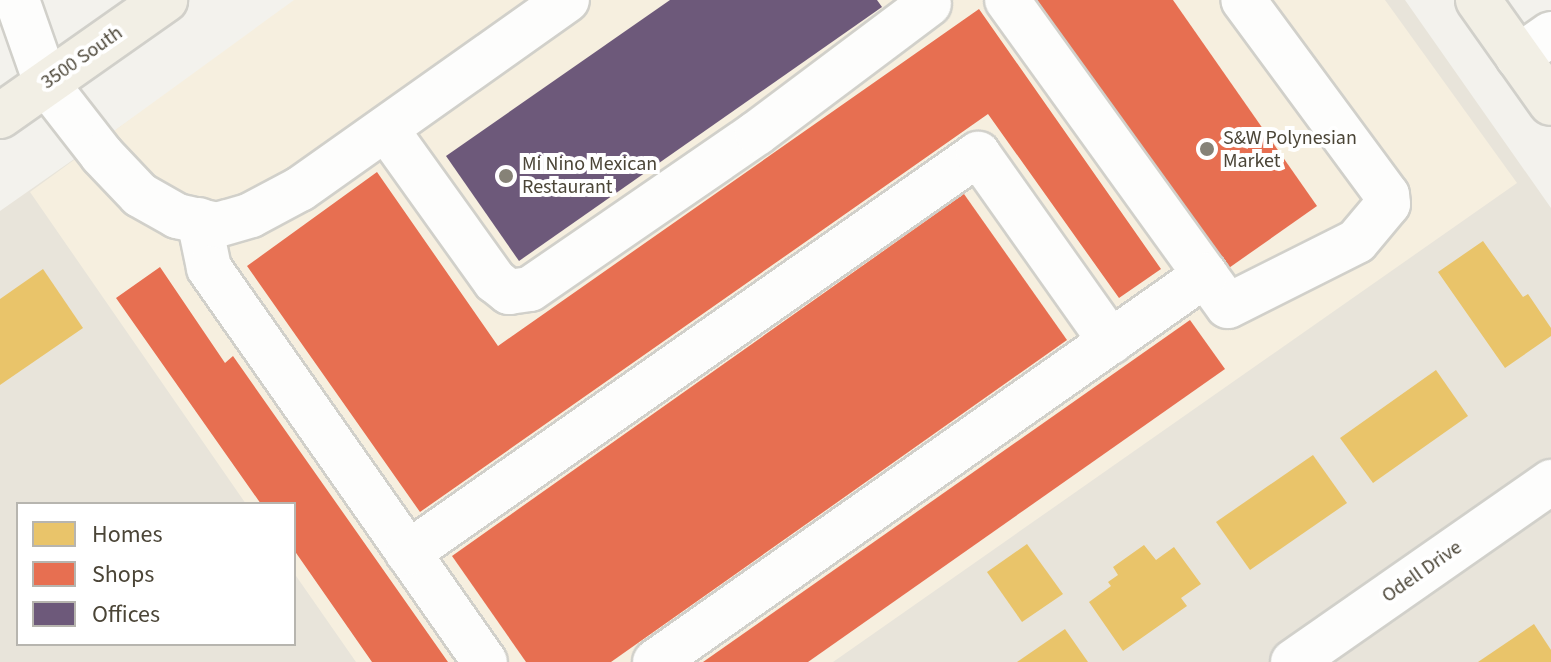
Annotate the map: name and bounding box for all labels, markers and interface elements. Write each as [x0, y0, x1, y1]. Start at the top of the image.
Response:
street label: 3500 South [37, 21, 127, 95]
place label: S&W Polynesian Market [1223, 126, 1357, 173]
marker: S&W Polynesian Market [1198, 140, 1216, 158]
place label: Mi Nino Mexican Restaurant [522, 152, 657, 199]
marker: Mi Nino Mexican Restaurant [497, 167, 515, 185]
legend [16, 502, 296, 646]
text: Homes [92, 517, 163, 552]
street label: Odell Drive [1377, 536, 1467, 608]
text: Shops [92, 557, 154, 592]
text: Offices [92, 597, 160, 632]

